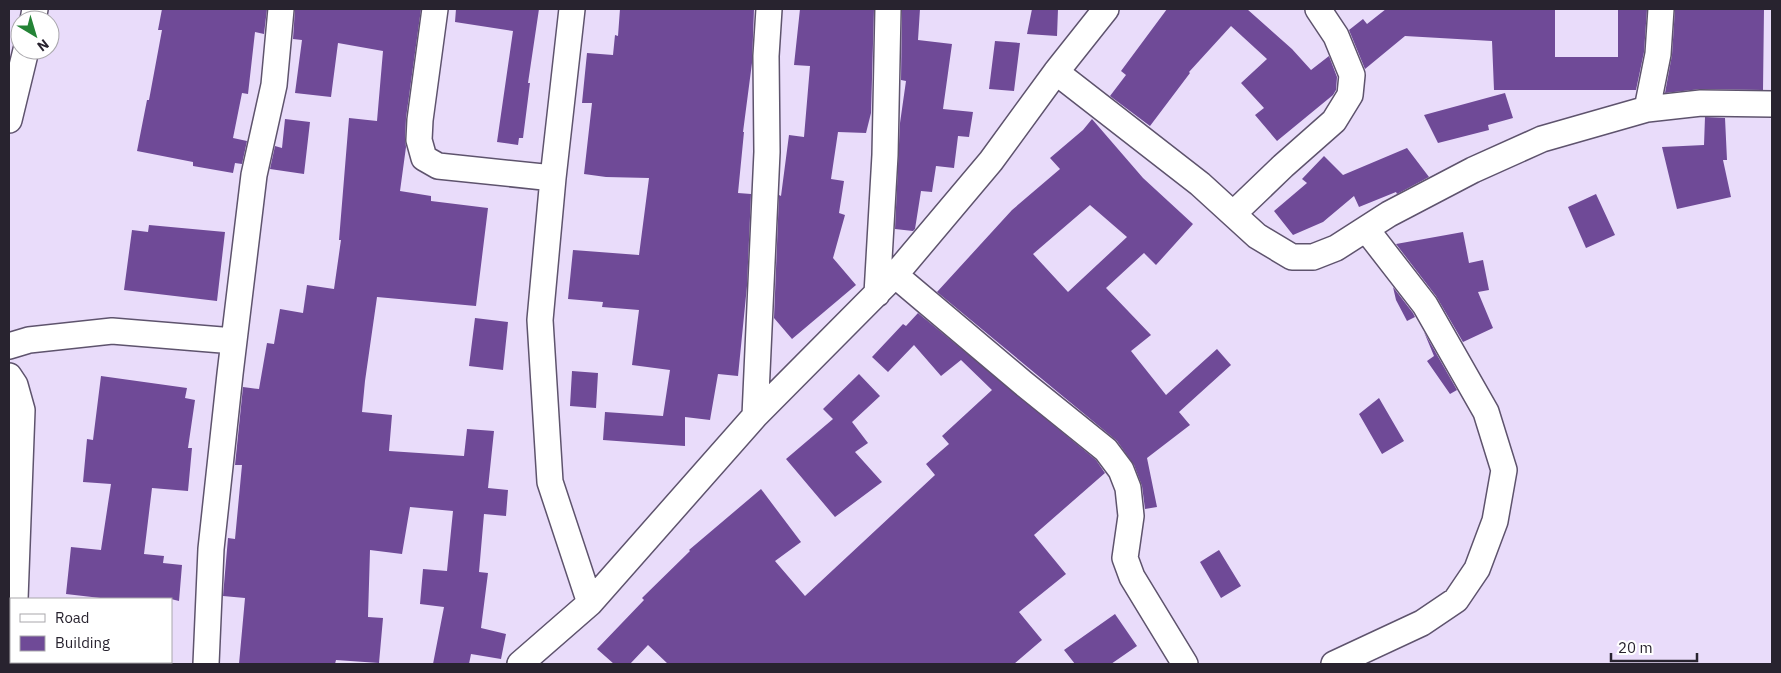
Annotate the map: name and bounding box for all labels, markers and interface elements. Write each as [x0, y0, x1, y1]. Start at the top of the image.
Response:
north arrow [10, 10, 60, 60]
text: N [33, 35, 53, 55]
legend [10, 598, 172, 663]
text: Road [55, 608, 90, 627]
scale bar [1611, 630, 1697, 662]
text: Building [55, 633, 110, 652]
text: 20 m [1618, 638, 1653, 657]

